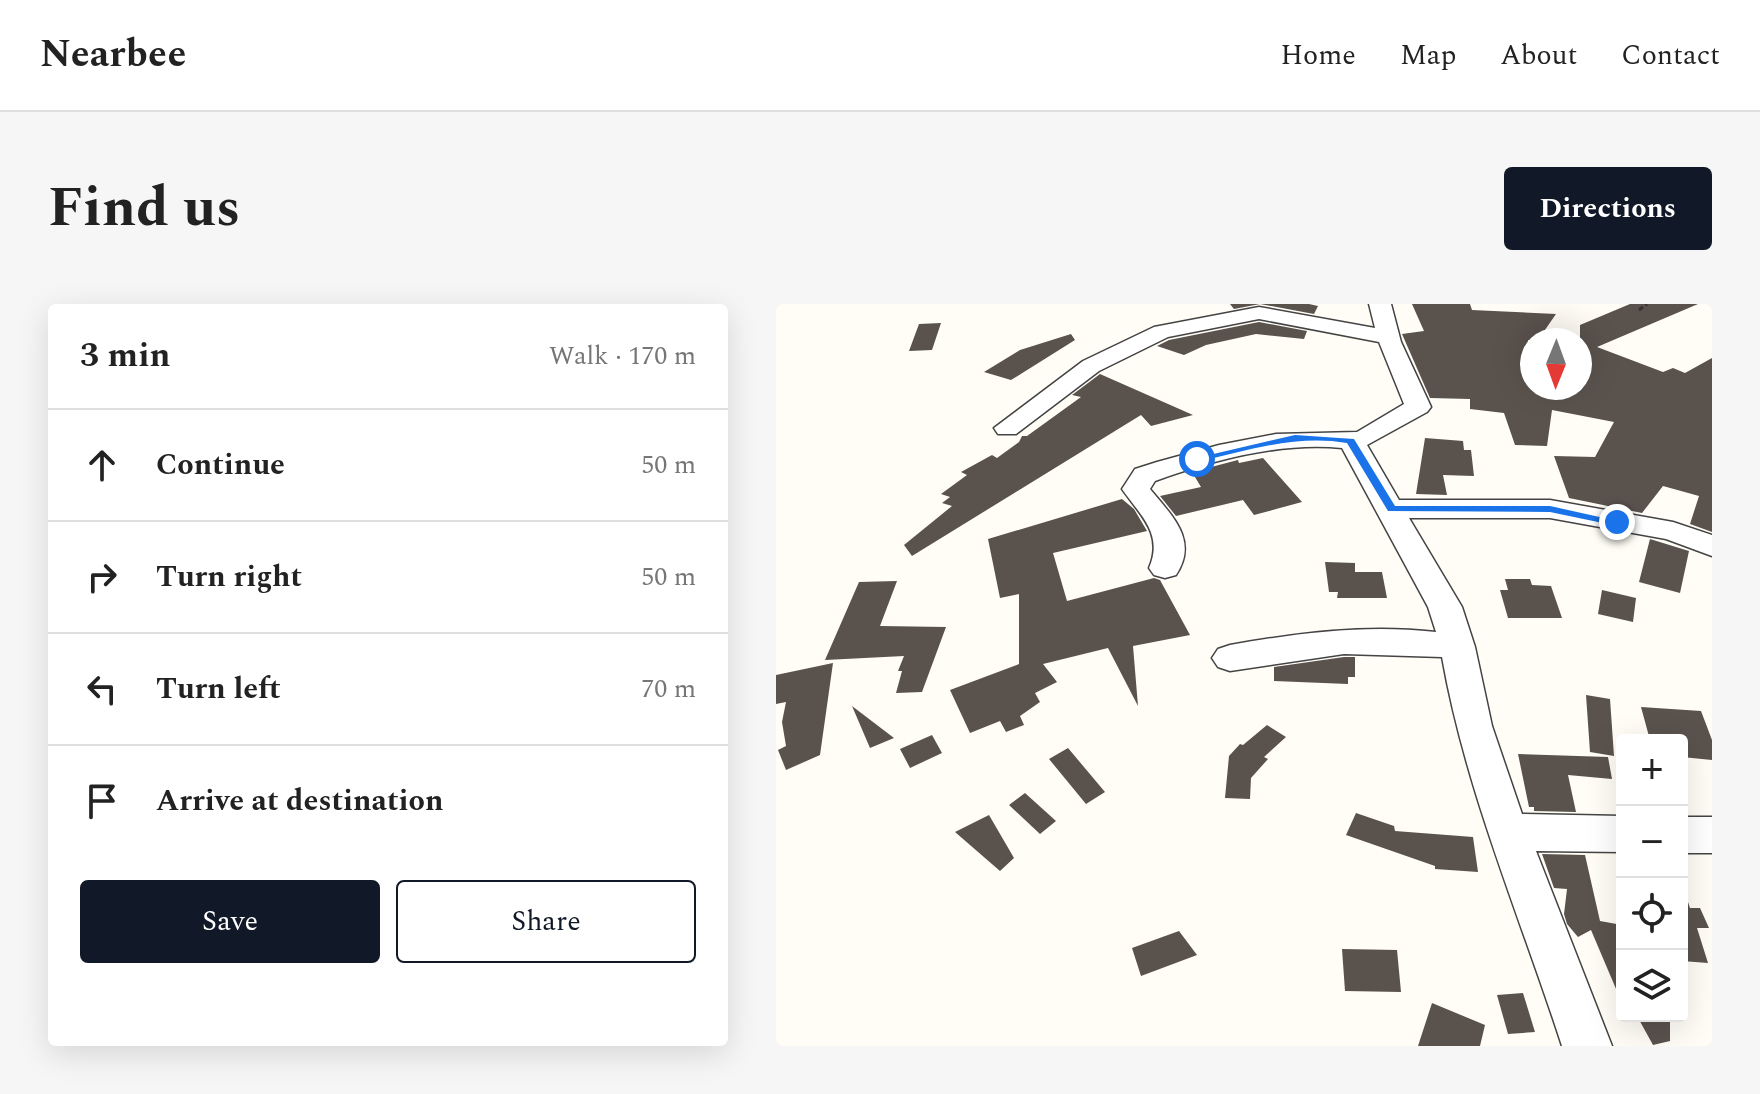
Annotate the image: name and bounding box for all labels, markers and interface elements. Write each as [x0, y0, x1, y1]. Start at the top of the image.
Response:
text: Nearbee [40, 26, 186, 84]
text: Home [1280, 34, 1356, 77]
text: Map [1400, 34, 1456, 77]
text: About [1500, 34, 1577, 77]
text: Contact [1621, 34, 1720, 77]
text: Find us [48, 166, 241, 251]
button: Directions [1504, 167, 1712, 250]
north arrow [1520, 328, 1592, 400]
text: 3 min [80, 330, 170, 382]
text: Walk · 170 m [549, 336, 696, 376]
route start [1179, 441, 1215, 477]
text: Continue [156, 442, 285, 488]
icon: ahead [80, 443, 124, 487]
text: 50 m [641, 445, 696, 485]
route end [1599, 504, 1635, 540]
text: Turn right [156, 554, 302, 600]
icon: right [80, 555, 124, 599]
text: 50 m [641, 557, 696, 597]
text: Turn left [156, 666, 281, 712]
icon: left [80, 667, 124, 711]
text: 70 m [641, 669, 696, 709]
map controls [1616, 734, 1688, 1022]
button: + [1616, 734, 1688, 806]
text: Arrive at destination [156, 778, 443, 824]
icon: arrive [80, 779, 124, 823]
button: − [1616, 806, 1688, 878]
button: locate [1616, 878, 1688, 950]
button: Save [80, 880, 380, 963]
button: Share [396, 880, 696, 963]
button: layers [1616, 950, 1688, 1022]

